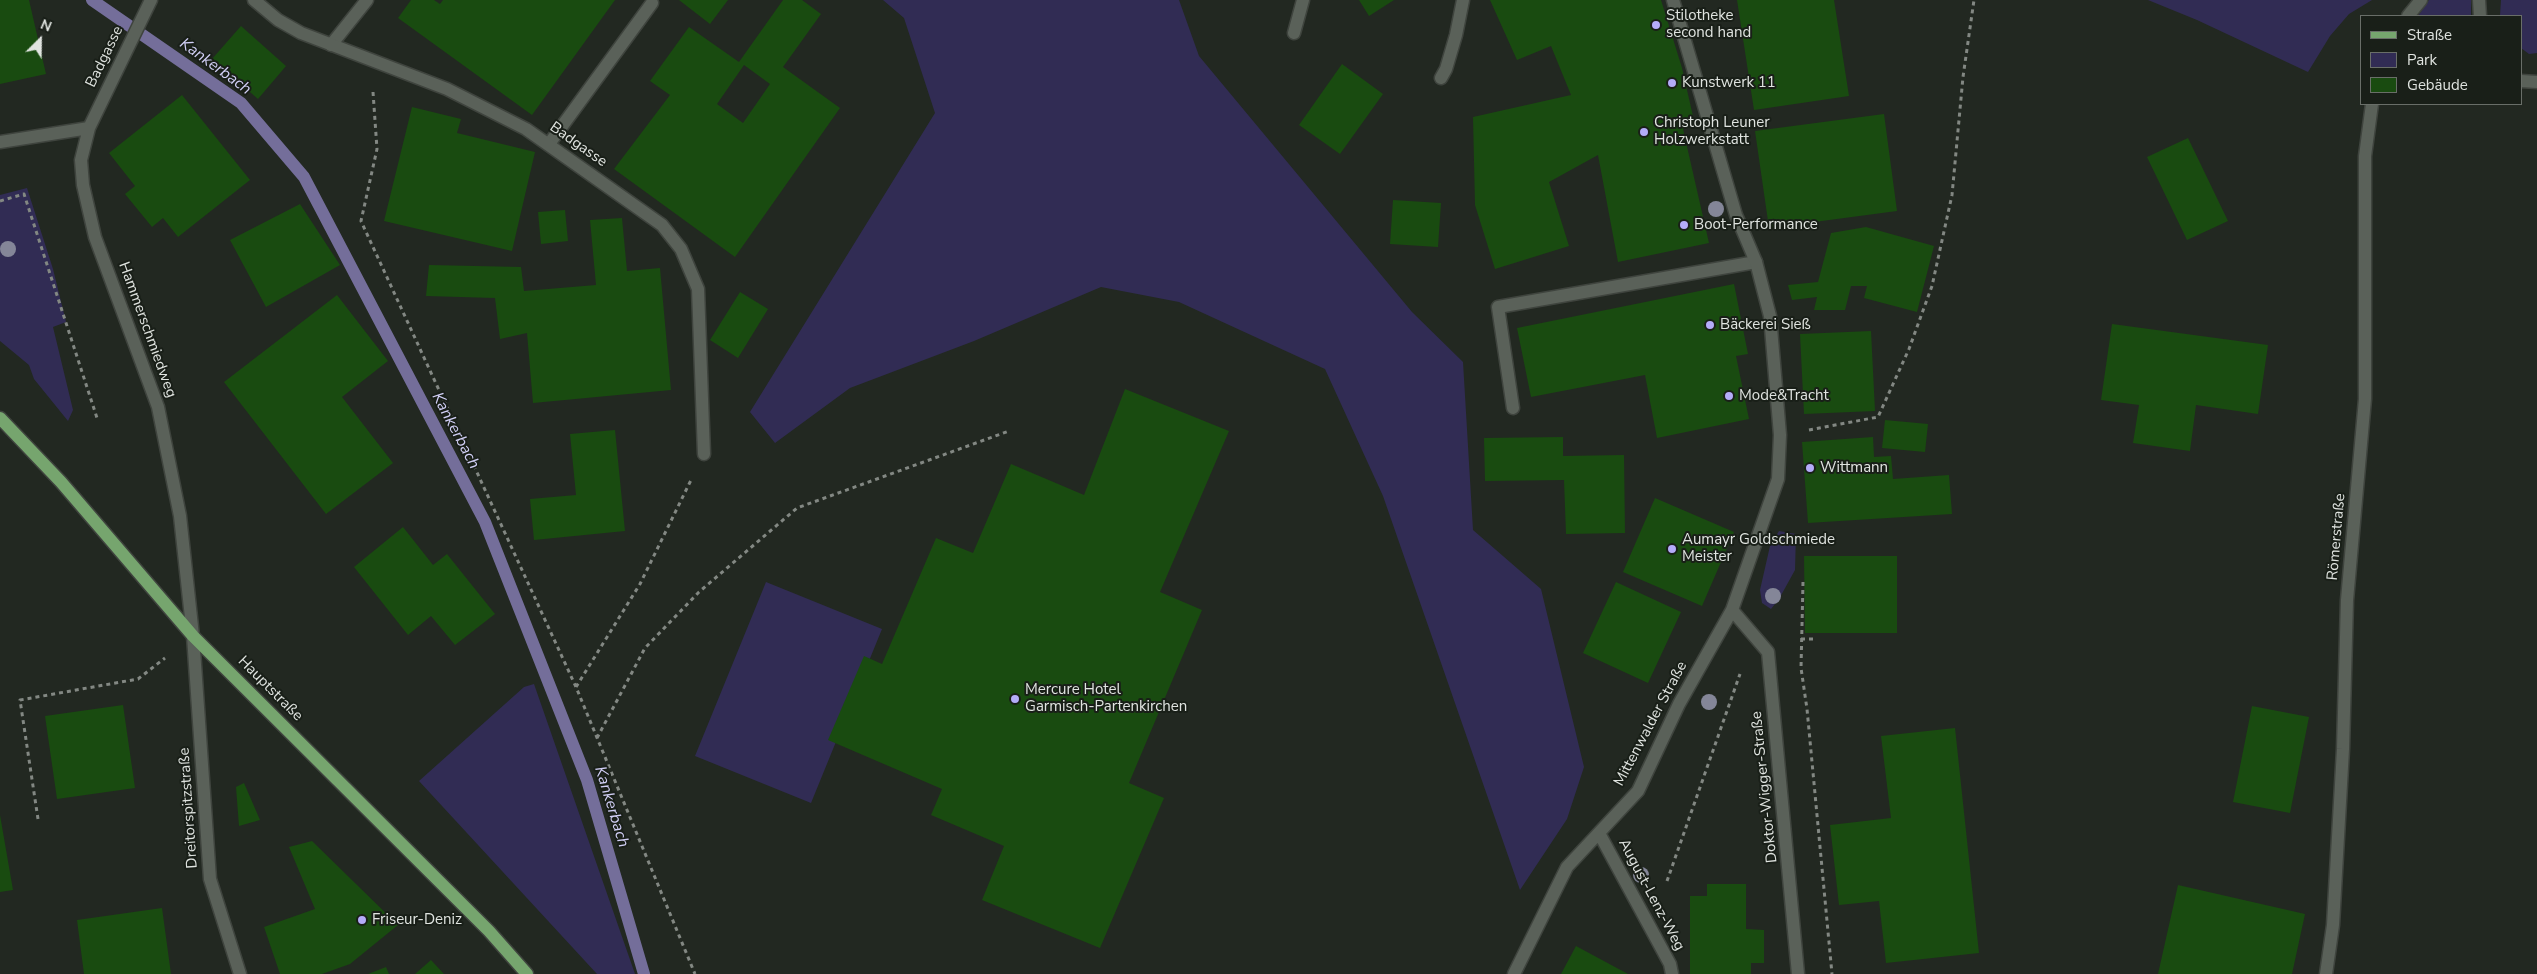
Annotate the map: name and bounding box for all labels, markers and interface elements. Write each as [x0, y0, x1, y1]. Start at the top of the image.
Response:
place label: Stilotheke second hand [1666, 7, 1751, 42]
north arrow [15, 15, 65, 65]
text: N [38, 15, 55, 37]
legend [2360, 15, 2522, 105]
marker: Stilotheke second hand [1650, 19, 1662, 31]
street label: Badgasse [82, 23, 128, 91]
text: Straße [2407, 25, 2452, 45]
water label: Kankerbach [175, 35, 255, 99]
text: Park [2407, 50, 2437, 70]
place label: Kunstwerk 11 [1682, 74, 1776, 92]
text: Gebäude [2407, 75, 2468, 95]
marker: Kunstwerk 11 [1666, 77, 1678, 89]
place label: Christoph Leuner Holzwerkstatt [1654, 114, 1770, 149]
street label: Badgasse [546, 119, 610, 171]
marker: Christoph Leuner Holzwerkstatt [1638, 126, 1650, 138]
place label: Boot-Performance [1694, 216, 1818, 234]
marker: Boot-Performance [1678, 219, 1690, 231]
street label: Hammerschmiedweg [114, 260, 180, 400]
place label: Bäckerei Sieß [1720, 316, 1811, 334]
marker: Bäckerei Sieß [1704, 319, 1716, 331]
place label: Mode&Tracht [1739, 387, 1829, 405]
water label: Kankerbach [427, 389, 483, 473]
marker: Mode&Tracht [1723, 390, 1735, 402]
place label: Wittmann [1820, 459, 1888, 477]
marker: Wittmann [1804, 462, 1816, 474]
street label: Römerstraße [2324, 493, 2350, 581]
place label: Aumayr Goldschmiede Meister [1682, 531, 1835, 566]
marker: Aumayr Goldschmiede Meister [1666, 543, 1678, 555]
street label: Hauptstraße [234, 653, 306, 725]
street label: Mittenwalder Straße [1611, 659, 1691, 789]
place label: Mercure Hotel Garmisch-Partenkirchen [1025, 681, 1187, 716]
marker: Mercure Hotel Garmisch-Partenkirchen [1009, 693, 1021, 705]
street label: Doktor-Wigger-Straße [1748, 710, 1782, 864]
street label: Dreitorspitzstraße [176, 747, 202, 869]
water label: Kankerbach [590, 764, 632, 850]
street label: August-Lenz-Weg [1614, 836, 1688, 954]
place label: Friseur-Deniz [372, 911, 462, 929]
marker: Friseur-Deniz [356, 914, 368, 926]

